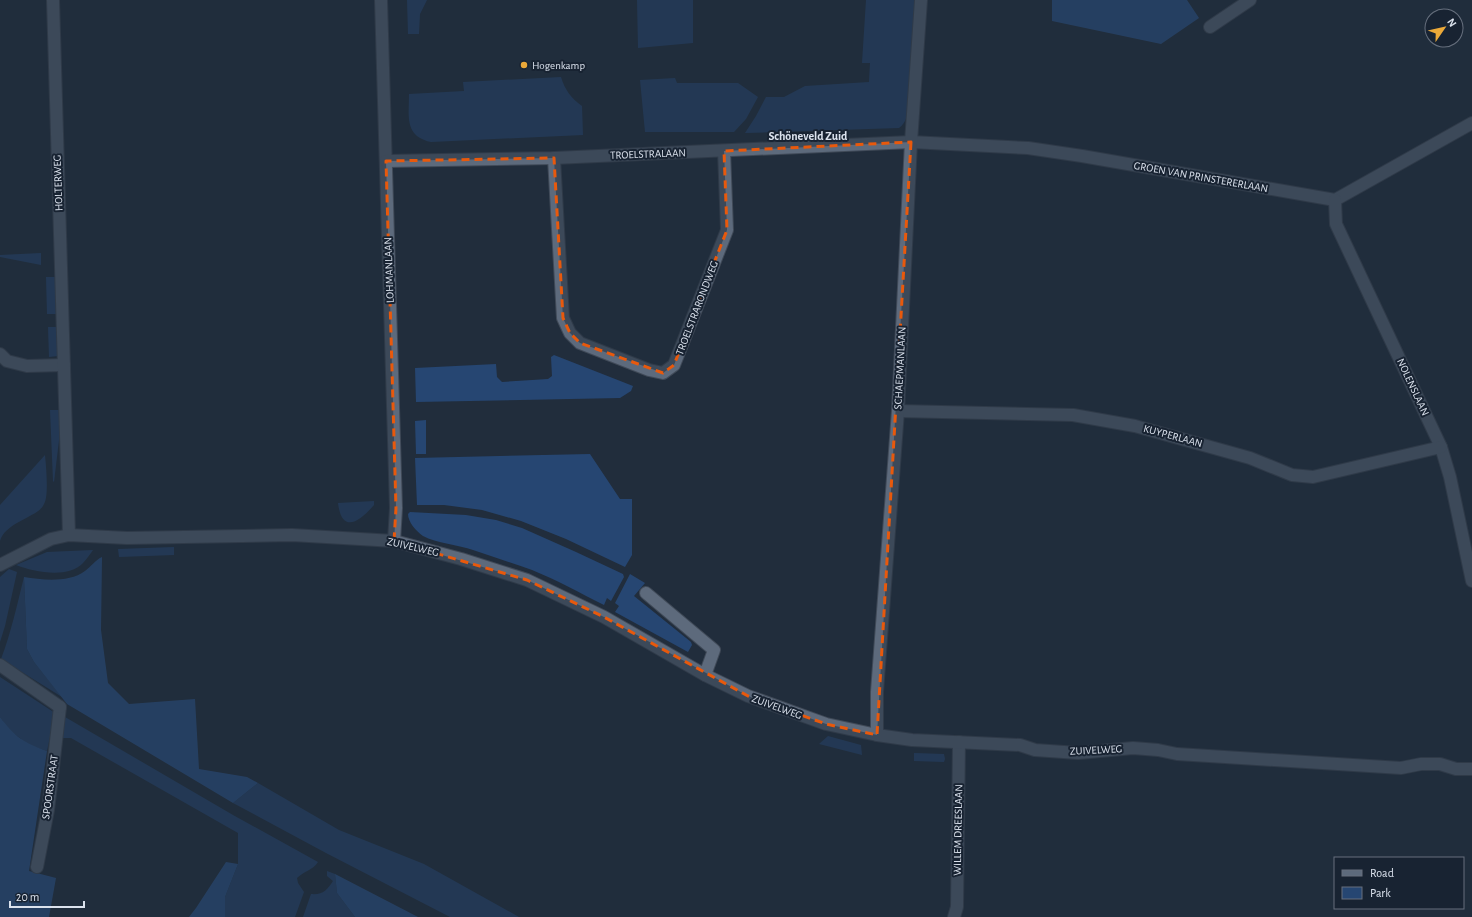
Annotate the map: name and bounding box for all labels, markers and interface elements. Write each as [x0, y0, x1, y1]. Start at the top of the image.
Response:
north arrow [1424, 8, 1464, 48]
text: N [1445, 16, 1459, 29]
marker: Hogenkamp [519, 60, 529, 70]
place label: Hogenkamp [532, 60, 585, 71]
district label: Schöneveld Zuid [769, 130, 848, 142]
street label: TROELSTRALAAN [610, 147, 686, 161]
street label: HOLTERWEG [52, 155, 64, 211]
street label: GROEN VAN PRINSTERERLAAN [1133, 160, 1269, 194]
street label: LOHMANLAAN [382, 237, 396, 303]
street label: TROELSTRARONDWEG [674, 259, 720, 357]
street label: SCHAEPMANLAAN [892, 326, 908, 410]
street label: NOLENSLAAN [1395, 357, 1431, 417]
street label: KUYPERLAAN [1142, 423, 1204, 449]
street label: ZUIVELWEG [386, 536, 440, 558]
street label: ZUIVELWEG [750, 693, 804, 721]
street label: ZUIVELWEG [1069, 743, 1123, 757]
street label: SPOORSTRAAT [40, 753, 60, 820]
street label: WILLEM DREESLAAN [952, 784, 964, 876]
legend [1334, 857, 1464, 909]
text: Road [1370, 867, 1394, 879]
scale bar [10, 883, 84, 909]
text: Park [1370, 887, 1391, 899]
text: 20 m [16, 891, 39, 903]

